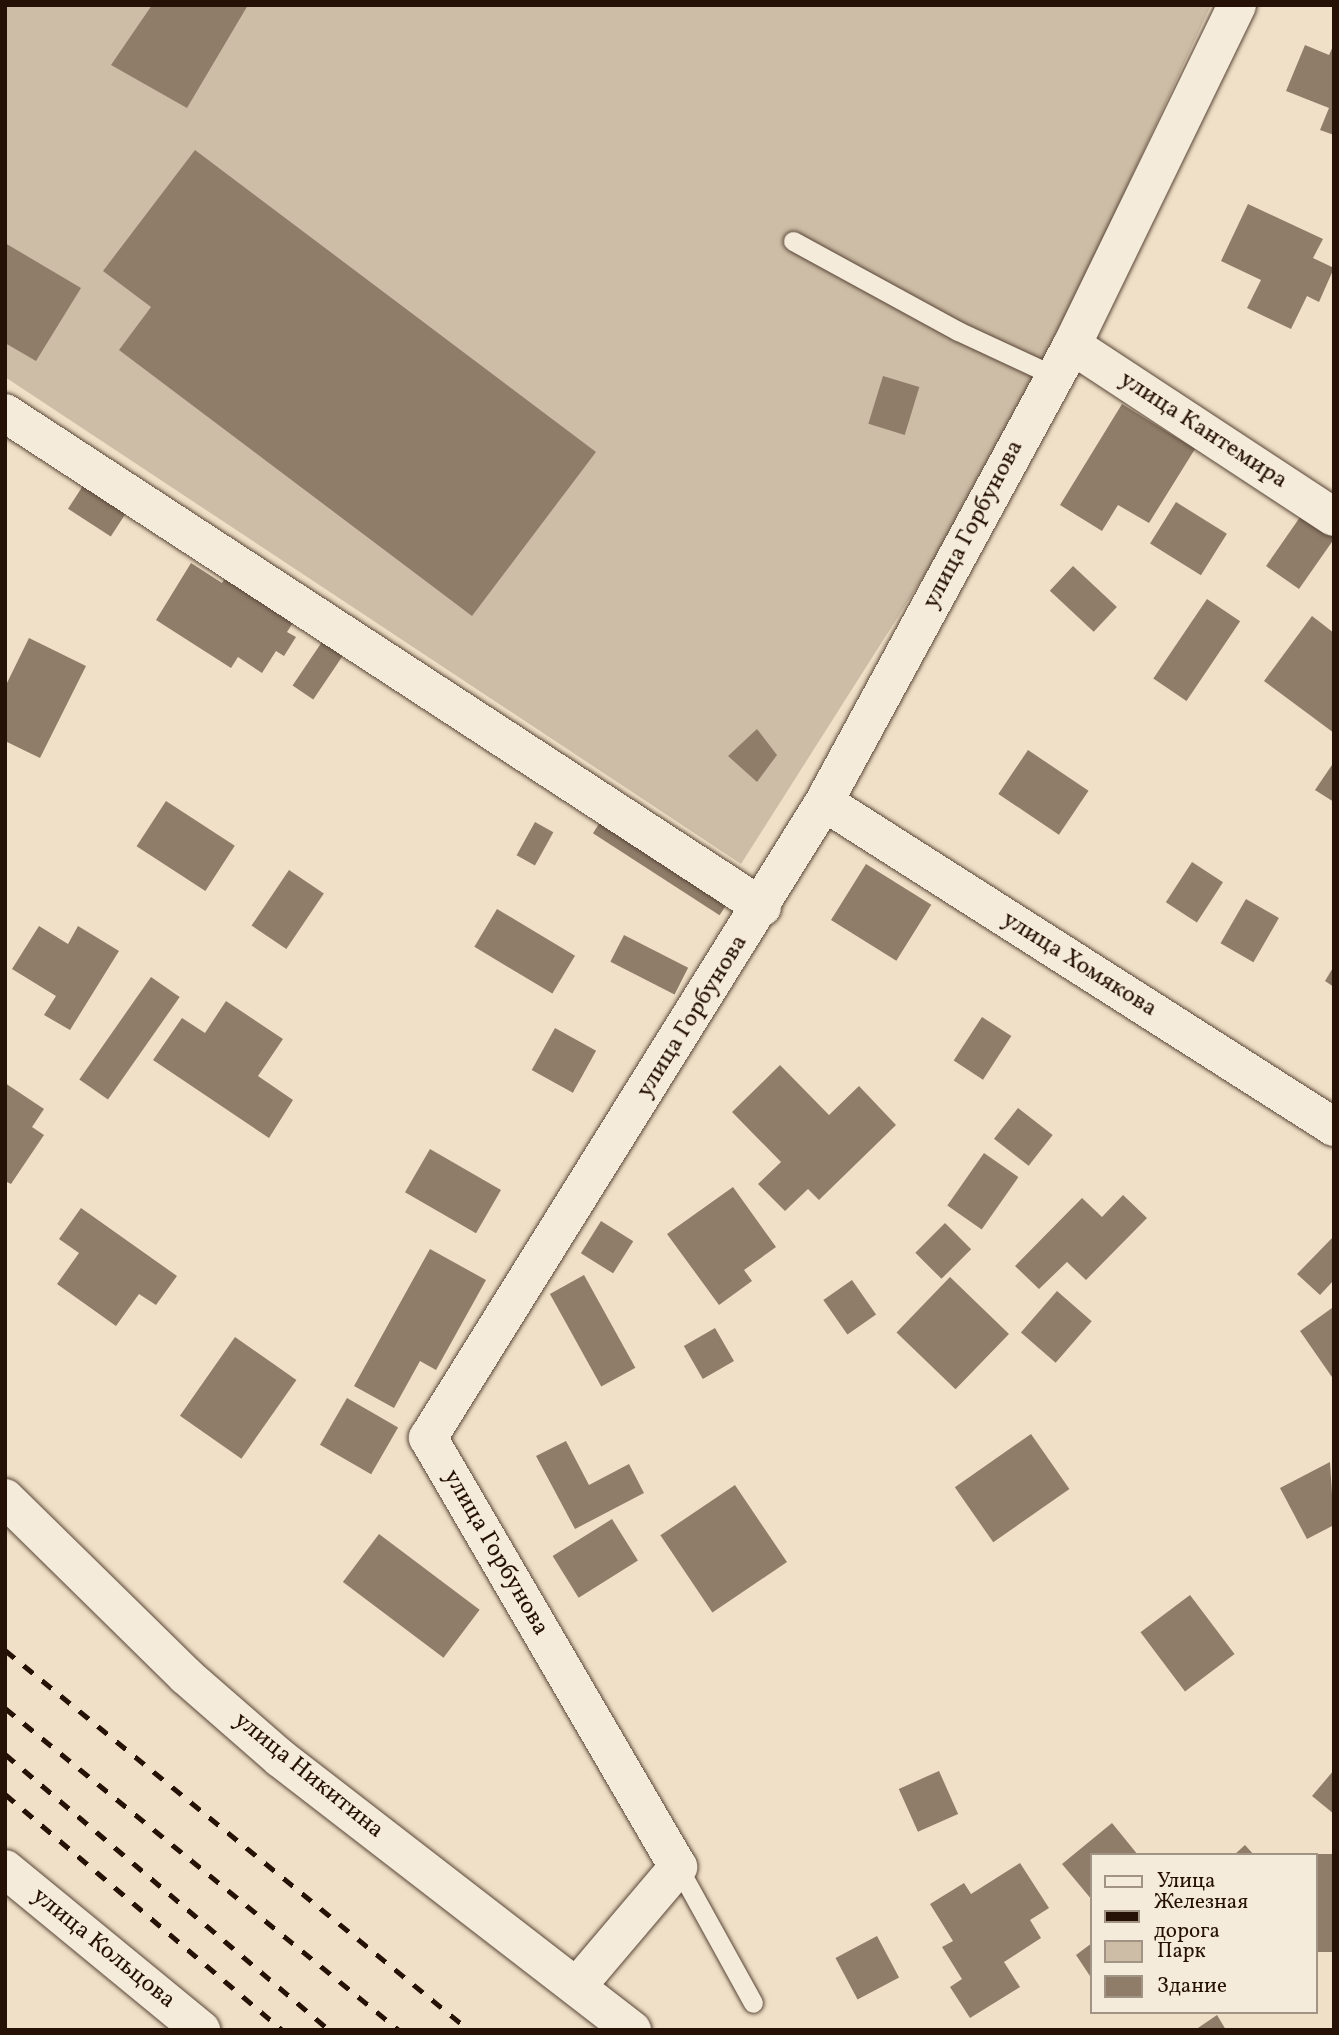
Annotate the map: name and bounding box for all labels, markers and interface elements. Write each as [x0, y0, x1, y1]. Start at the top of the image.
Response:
street label: улица Кантемира [1114, 366, 1292, 496]
street label: улица Горбунова [917, 436, 1031, 614]
street label: улица Хомякова [996, 906, 1162, 1024]
street label: улица Горбунова [631, 930, 755, 1104]
street label: улица Горбунова [436, 1465, 554, 1641]
street label: улица Никитина [227, 1707, 389, 1845]
legend [1090, 1853, 1318, 2014]
text: Улица [1157, 1867, 1215, 1896]
street label: улица Кольцова [25, 1882, 181, 2016]
text: Железная дорога [1154, 1888, 1248, 1946]
text: Парк [1157, 1937, 1206, 1966]
text: Здание [1157, 1972, 1227, 2001]

